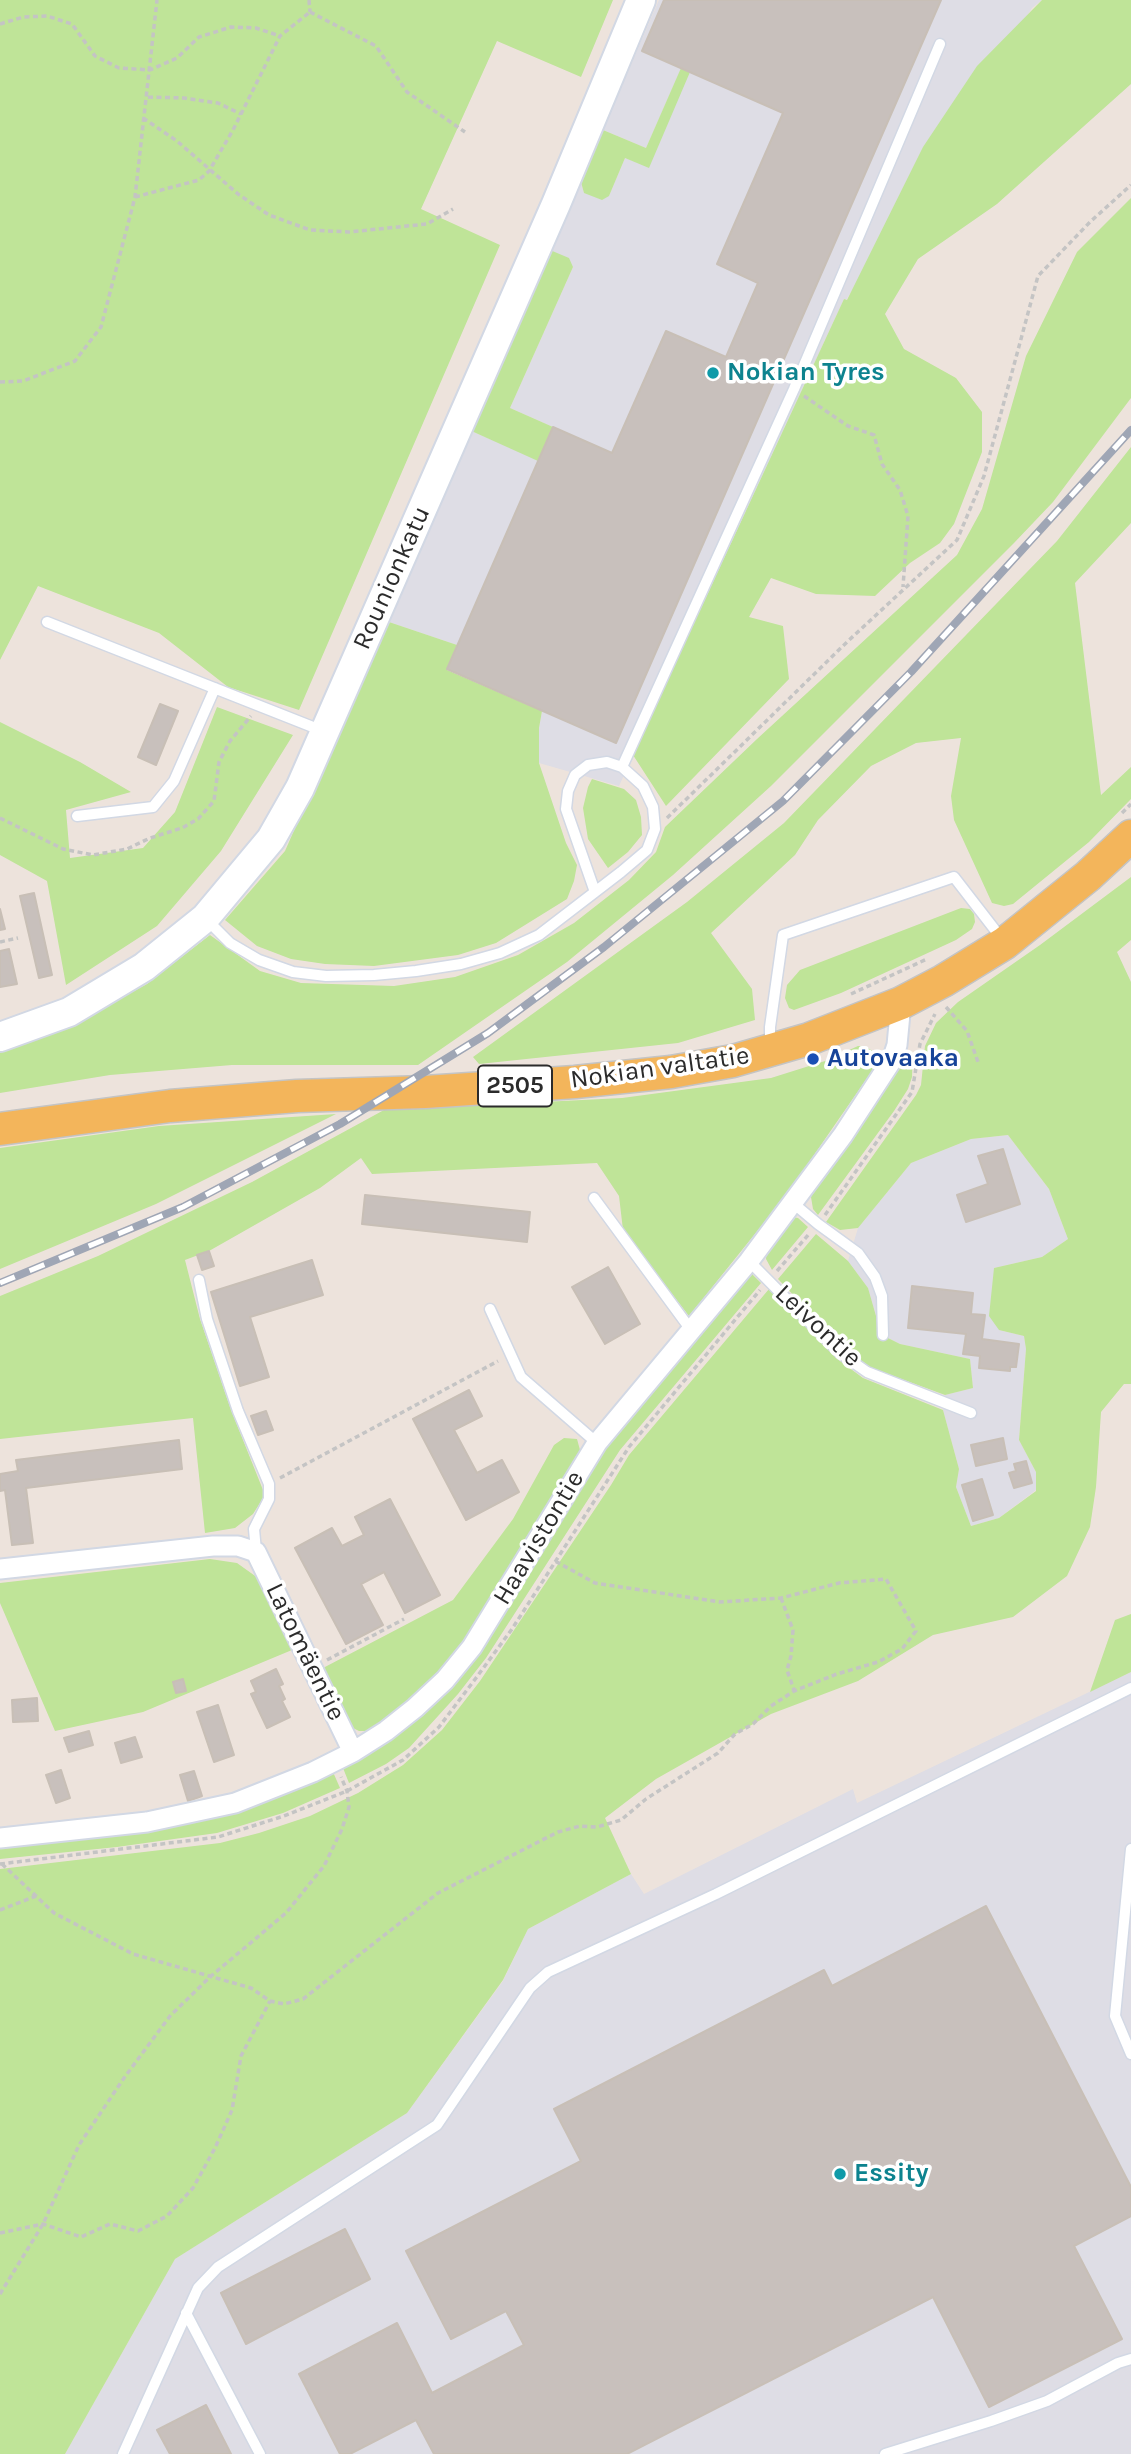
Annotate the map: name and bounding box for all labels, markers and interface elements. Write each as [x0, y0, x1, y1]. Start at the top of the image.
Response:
place label: Nokian Tyres [727, 357, 885, 389]
marker: Nokian Tyres [705, 365, 721, 381]
street label: Rounionkatu [346, 501, 438, 655]
street label: Nokian valtatie [569, 1040, 751, 1096]
place label: Autovaaka [827, 1043, 959, 1075]
marker: Autovaaka [805, 1051, 821, 1067]
road number: 2505 [478, 1066, 552, 1106]
street label: Leivontie [768, 1278, 868, 1374]
street label: Haavistontie [487, 1465, 591, 1611]
street label: Latomäentie [258, 1578, 352, 1726]
place label: Essity [854, 2158, 929, 2190]
marker: Essity [832, 2166, 848, 2182]

